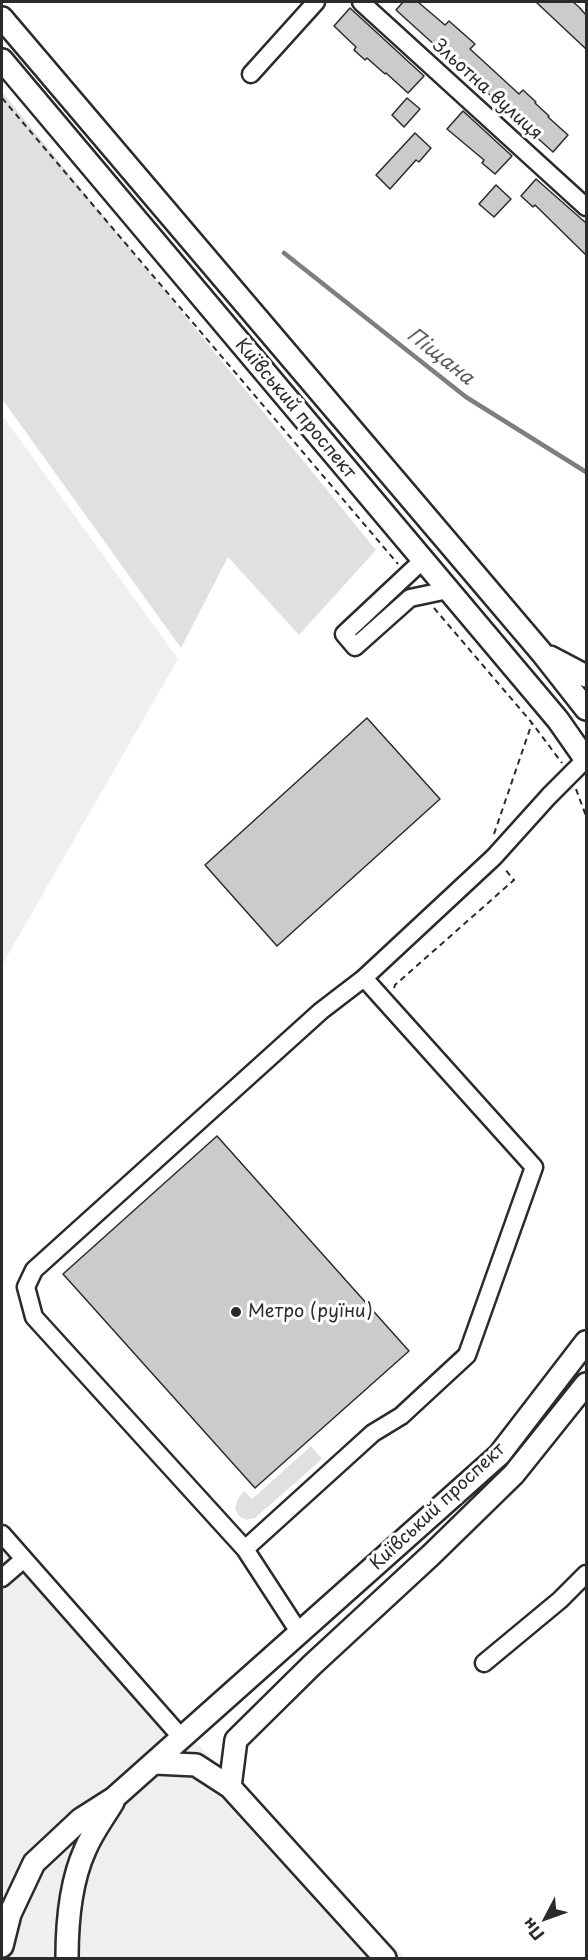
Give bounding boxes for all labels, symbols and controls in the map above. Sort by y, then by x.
street label: Зльотна вулиця [428,35,546,145]
water label: Піщана [402,323,478,391]
street label: Київський проспект [230,335,360,483]
place label: Метро (руїни) [248,1301,373,1323]
marker: Метро (руїни) [229,1305,243,1319]
street label: Київський проспект [366,1439,510,1575]
north arrow [516,1888,576,1948]
text: Пн [516,1913,549,1946]

